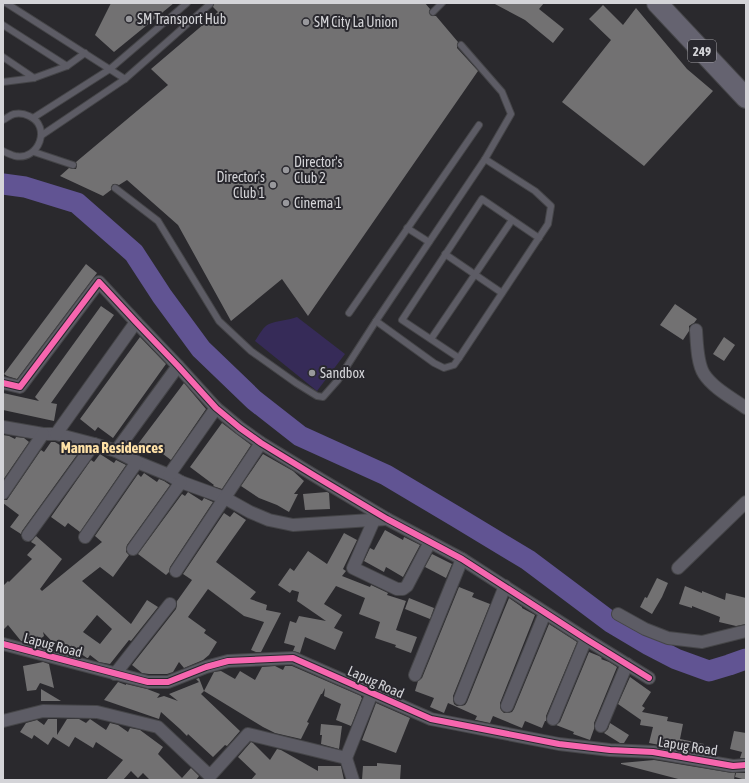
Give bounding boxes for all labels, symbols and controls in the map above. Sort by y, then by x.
place label: SM Transport Hub [137,11,227,27]
marker: SM Transport Hub [124,14,134,24]
place label: SM City La Union [314,14,398,30]
marker: SM City La Union [301,17,311,27]
road number: 249 [688,40,716,62]
place label: Director's Club 2 [294,154,343,186]
marker: Director's Club 2 [281,165,291,175]
place label: Director's Club 1 [217,169,265,201]
marker: Director's Club 1 [268,180,278,190]
place label: Cinema 1 [294,195,342,211]
marker: Cinema 1 [281,198,291,208]
place label: Sandbox [320,365,365,381]
marker: Sandbox [307,368,317,378]
district label: Manna Residences [61,439,164,456]
street label: Lapug Road [22,630,84,660]
street label: Lapug Road [345,662,407,702]
street label: Lapug Road [657,733,719,759]

